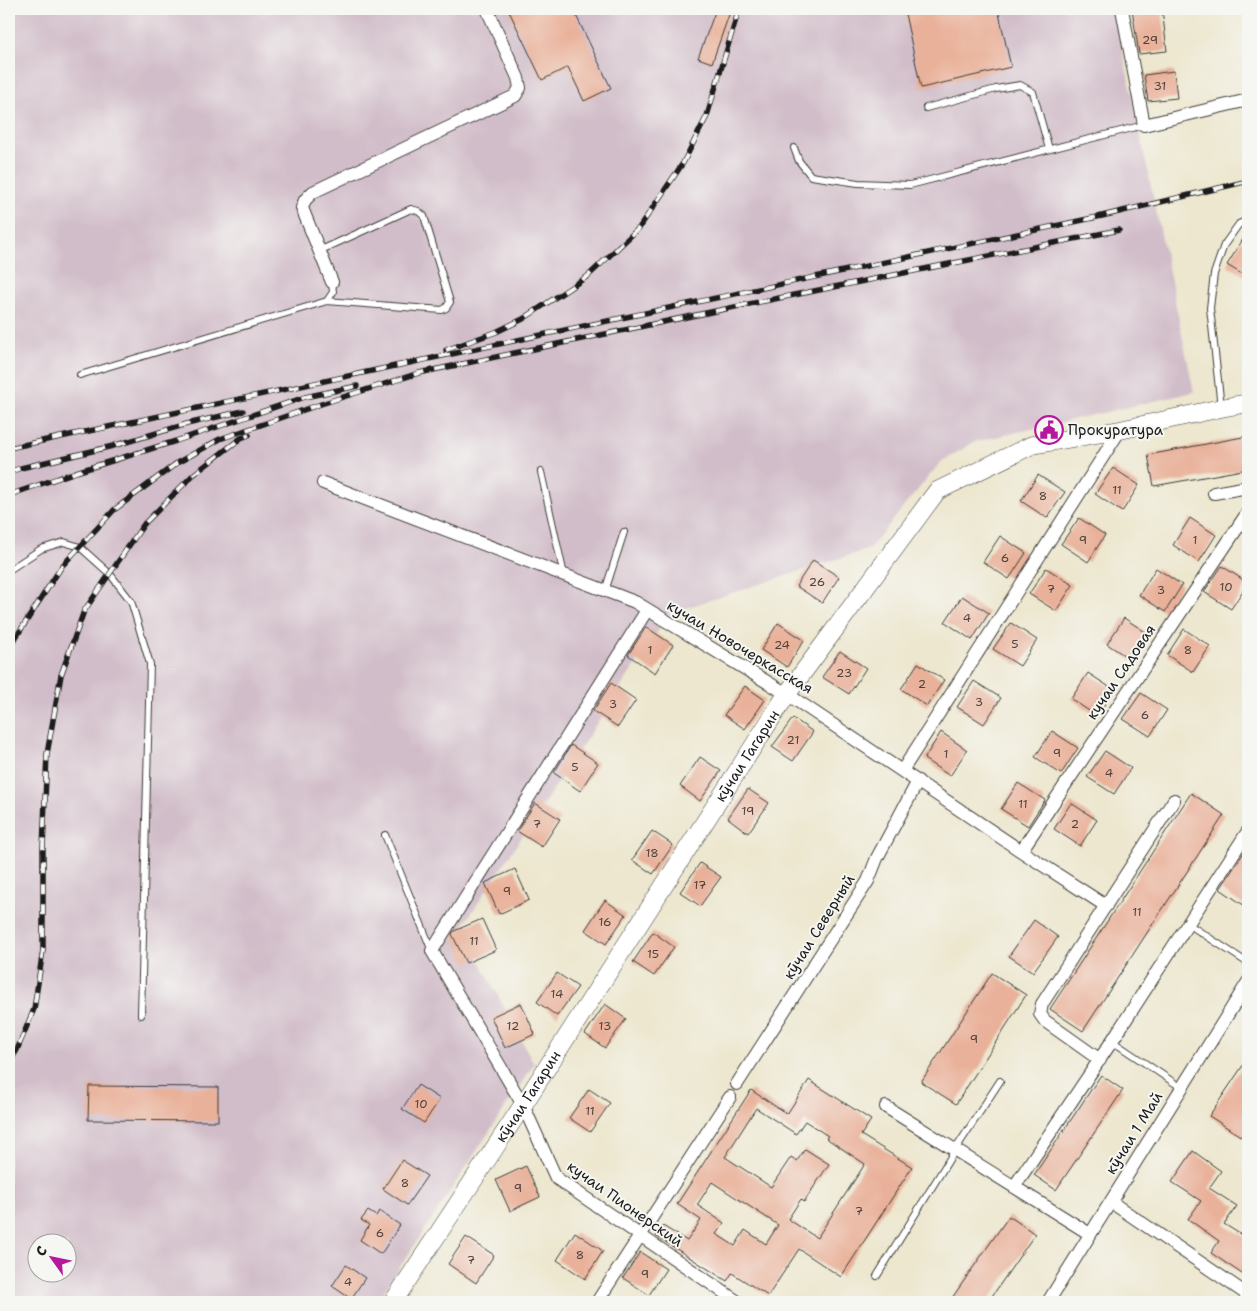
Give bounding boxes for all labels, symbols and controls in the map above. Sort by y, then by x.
house number: 29 [1142,32,1158,48]
house number: 31 [1154,78,1166,94]
public building icon: Прокуратура [1034,415,1064,445]
place label: Прокуратура [1068,420,1164,440]
house number: 11 [1112,482,1122,498]
house number: 8 [1039,488,1047,504]
house number: 9 [1079,532,1087,548]
house number: 1 [1192,532,1198,548]
house number: 6 [1001,550,1009,566]
house number: 26 [809,574,825,590]
house number: 10 [1219,579,1233,595]
house number: 7 [1047,581,1055,597]
house number: 3 [1157,582,1165,598]
street label: кучаи Новочеркасская [663,595,817,699]
house number: 4 [963,610,971,626]
street label: кучаи Садовая [1082,620,1160,724]
house number: 5 [1011,636,1019,652]
house number: 24 [774,637,790,653]
house number: 1 [647,642,653,658]
house number: 8 [1184,642,1192,658]
house number: 23 [836,665,852,681]
house number: 2 [918,676,926,692]
house number: 3 [975,694,983,710]
house number: 3 [609,696,617,712]
street label: кӯчаи Гагарин [710,706,784,806]
house number: 6 [1141,707,1149,723]
house number: 21 [787,732,799,748]
house number: 9 [1053,745,1061,761]
house number: 1 [943,746,949,762]
house number: 5 [571,759,579,775]
house number: 4 [1105,765,1113,781]
house number: 11 [1018,796,1028,812]
house number: 19 [742,803,754,819]
house number: 7 [533,816,541,832]
house number: 2 [1071,816,1079,832]
house number: 18 [645,845,659,861]
street label: кӯчаи Северный [779,871,859,983]
house number: 17 [694,877,706,893]
house number: 9 [503,883,511,899]
house number: 11 [1132,904,1142,920]
house number: 16 [598,914,612,930]
house number: 11 [469,933,479,949]
house number: 15 [647,946,659,962]
house number: 14 [551,986,563,1002]
house number: 12 [507,1018,519,1034]
house number: 13 [599,1018,611,1034]
house number: 9 [970,1031,978,1047]
street label: кӯчаи Гагарин [491,1047,565,1146]
street label: кӯчаи 1 Май [1101,1088,1167,1178]
house number: 10 [414,1096,428,1112]
house number: 11 [585,1103,595,1119]
street label: кучаи Пионерский [563,1156,687,1252]
house number: 8 [401,1175,409,1191]
house number: 9 [514,1180,522,1196]
house number: 7 [855,1203,863,1219]
house number: 6 [376,1225,384,1241]
north arrow [28,1234,78,1284]
text: С [31,1242,51,1259]
house number: 8 [576,1247,584,1263]
house number: 7 [467,1252,475,1268]
house number: 9 [641,1266,649,1282]
house number: 4 [344,1274,352,1290]

